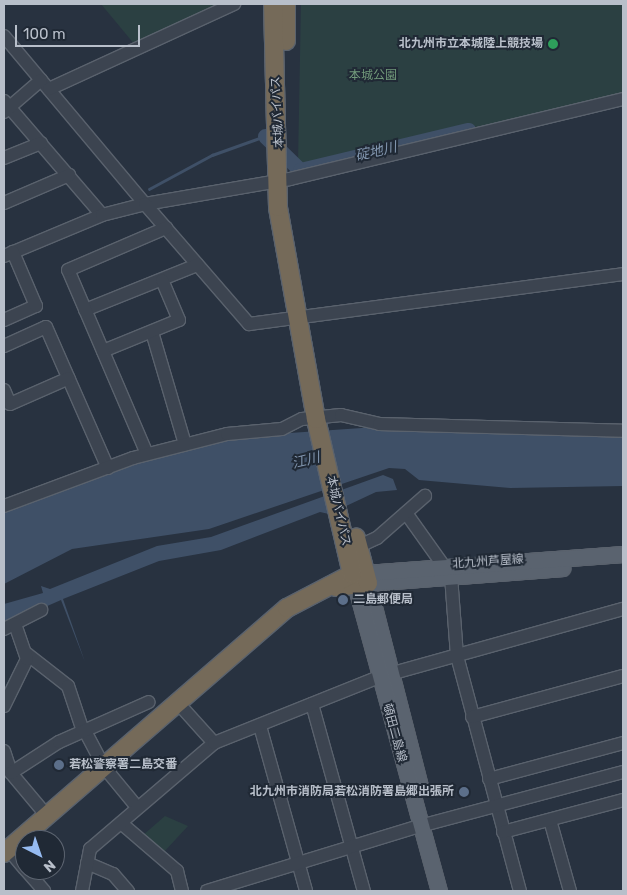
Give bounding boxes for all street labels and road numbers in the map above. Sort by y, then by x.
street label: 本城バイパス [269,76,287,148]
street label: 本城バイパス [323,474,353,548]
street label: 北九州芦屋線 [452,552,524,572]
street label: 頓田二島線 [379,702,409,764]

